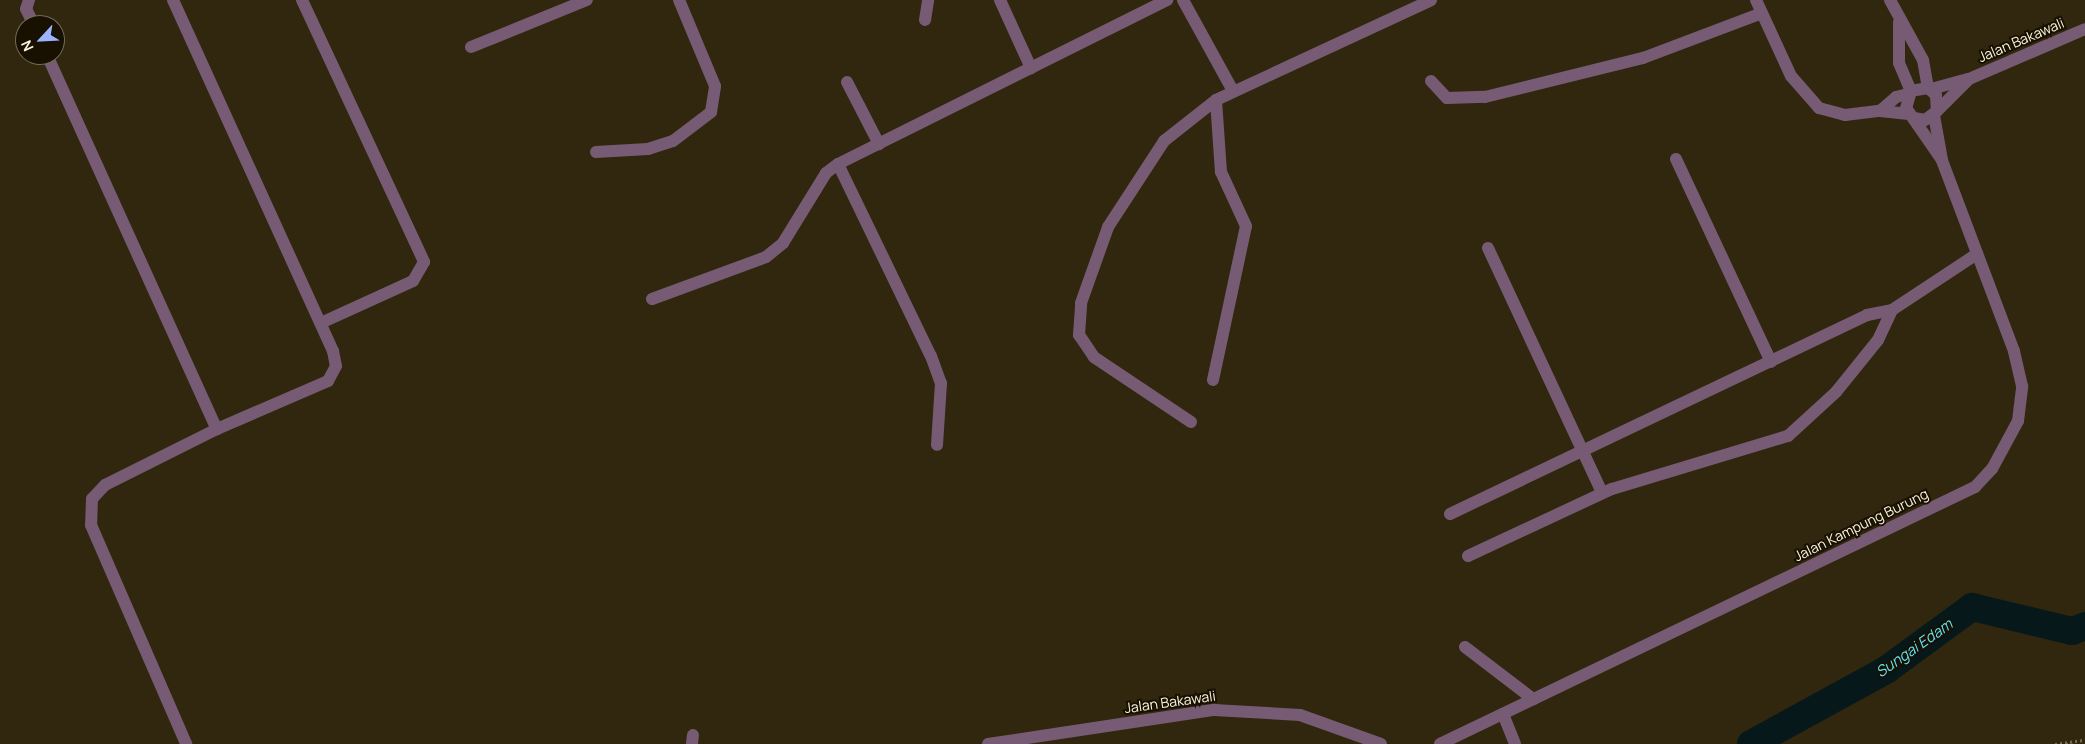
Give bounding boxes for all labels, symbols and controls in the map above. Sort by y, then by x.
street label: Jalan Bakawali [1975,14,2067,66]
north arrow [15,15,65,65]
text: N [16,38,38,55]
street label: Jalan Kampung Burung [1791,485,1931,565]
water label: Sungai Edam [1872,615,1956,681]
street label: Jalan Bakawali [1123,687,1217,717]

